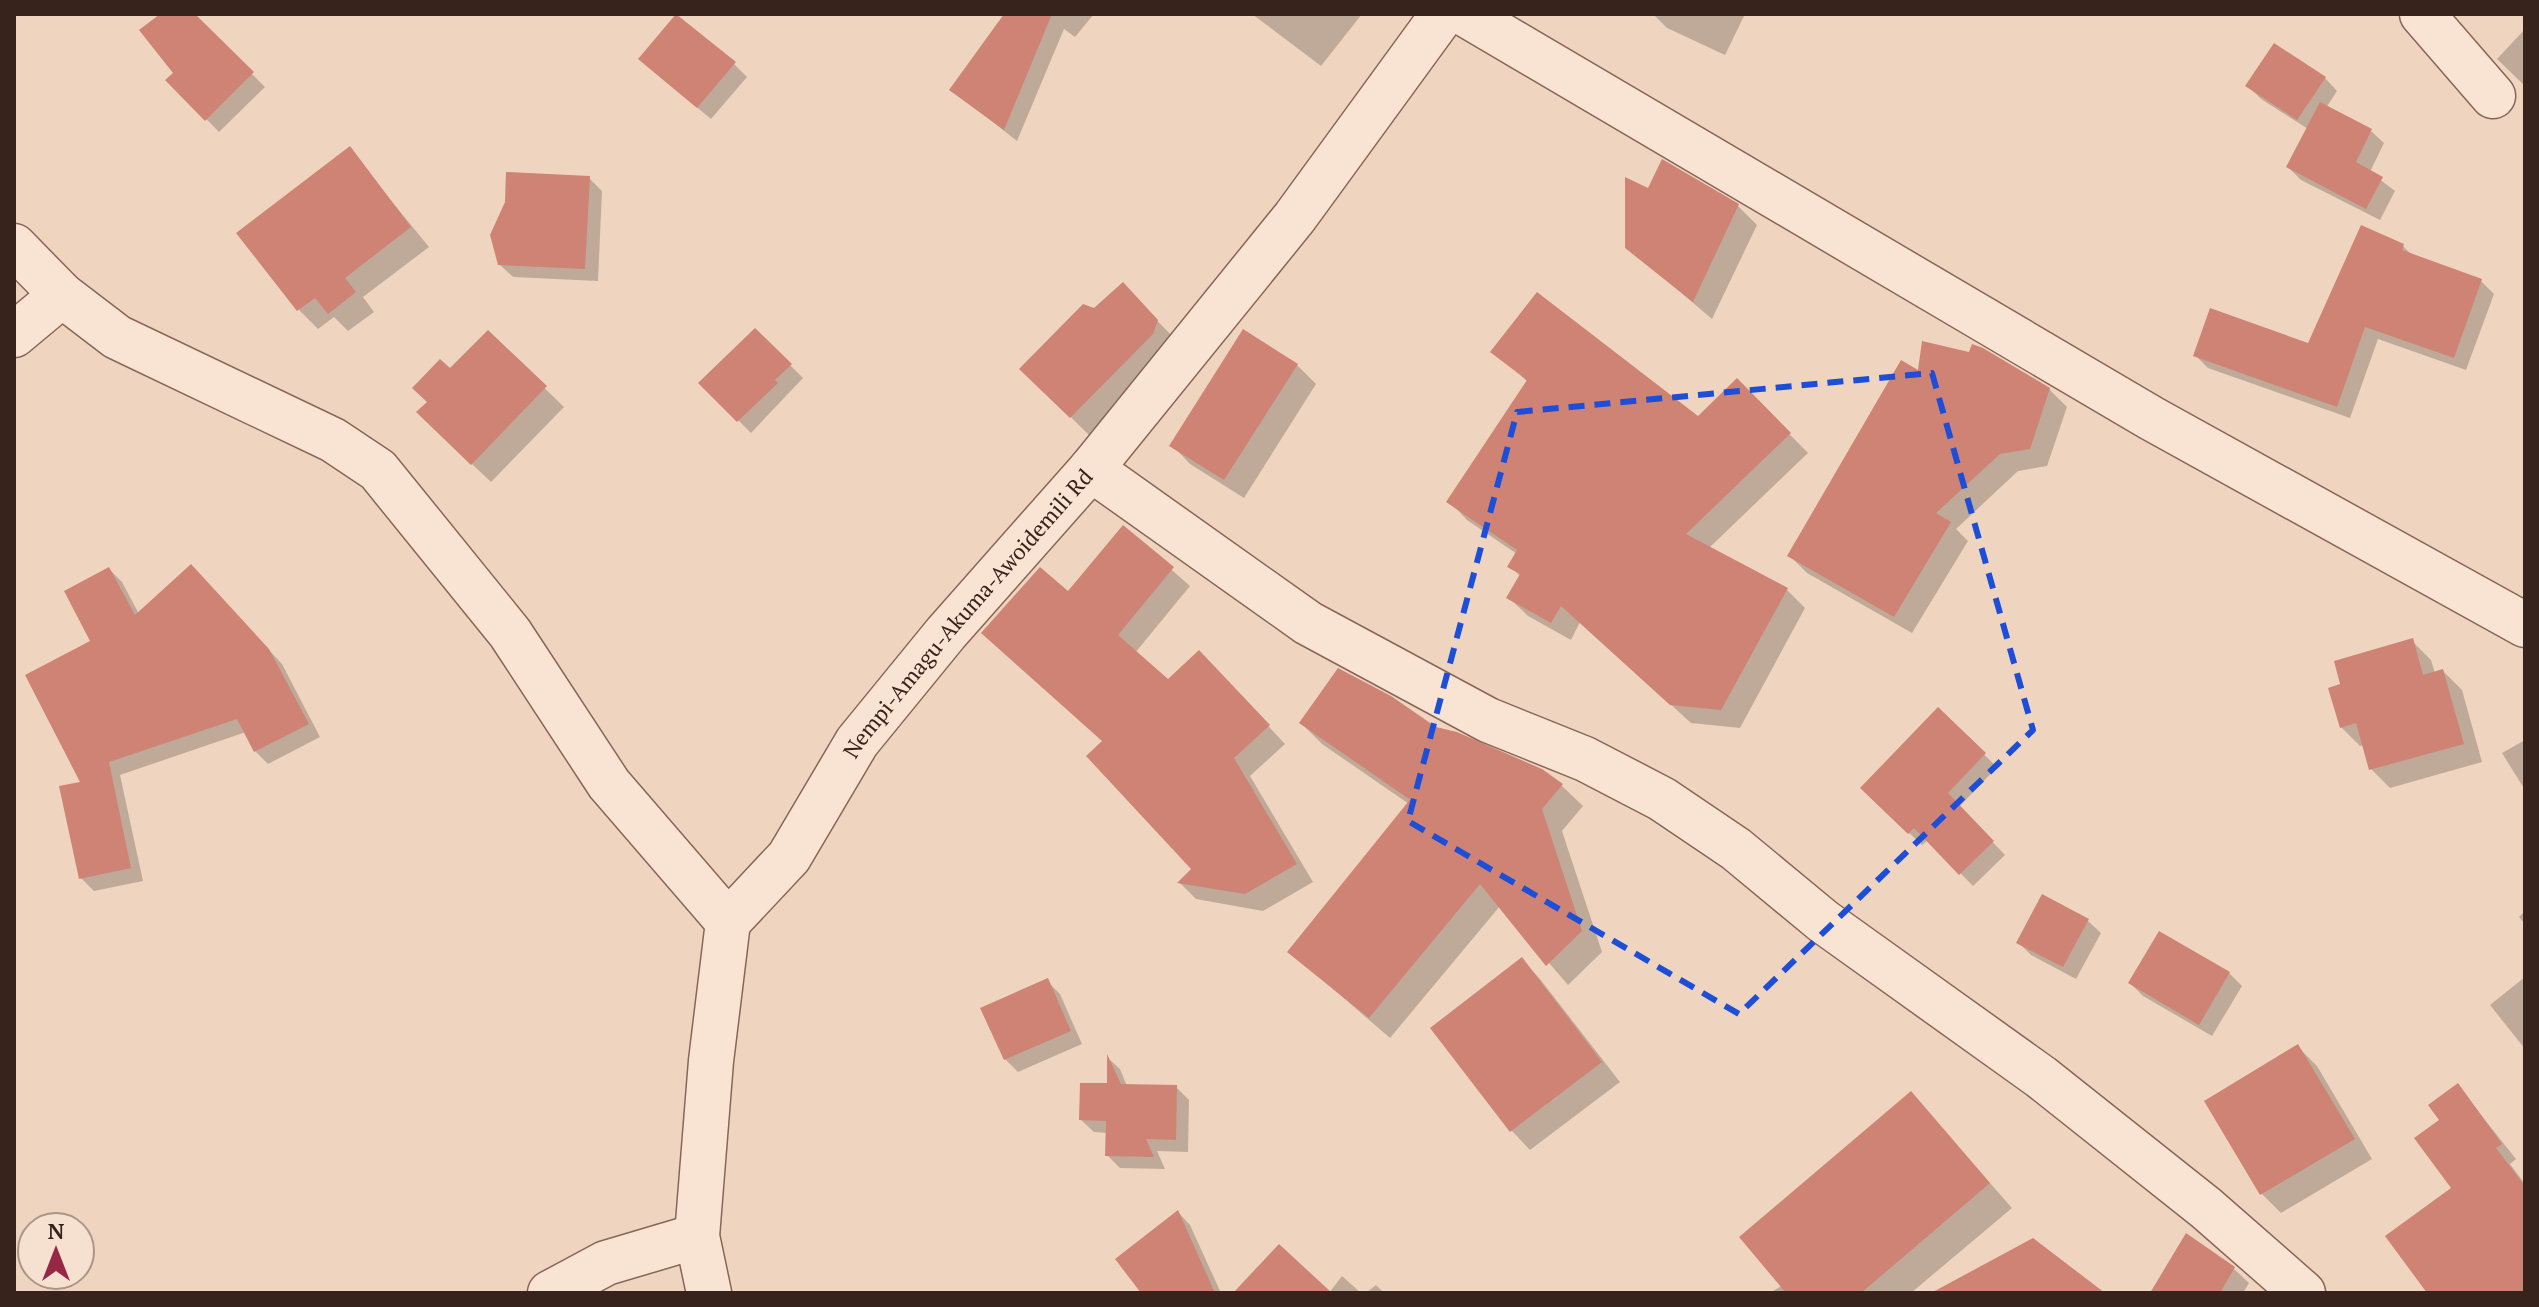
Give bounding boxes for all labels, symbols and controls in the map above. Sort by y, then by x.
street label: Nempi-Amagu-Akuma-Awoidemili Rd [836,462,1099,763]
north arrow [16,1211,96,1291]
text: N [48,1216,65,1245]

